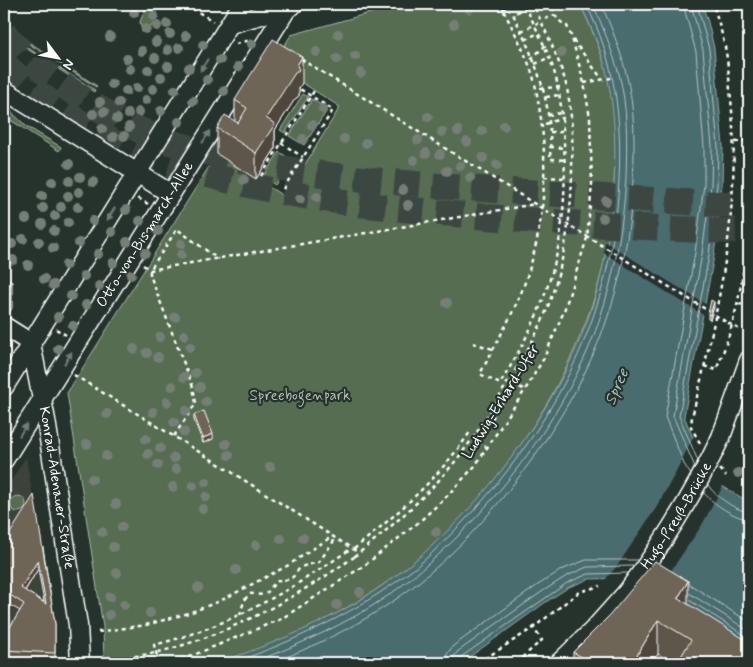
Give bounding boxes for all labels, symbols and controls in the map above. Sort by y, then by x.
north arrow [32,32,82,82]
text: N [58,56,78,73]
one-way arrow [200,59,209,72]
one-way arrow [201,131,210,144]
street label: Otto-von-Bismarck-Allee [92,158,199,312]
one-way arrow [107,208,116,221]
street label: Ludwig-Erhard-Ufer [458,340,545,463]
one-way arrow [63,352,72,365]
water label: Spree [600,365,634,408]
park label: Spreebogenpark [250,386,350,407]
street label: Konrad-Adenauer-Straße [34,405,79,571]
one-way arrow [18,423,27,436]
street label: Hugo-Preuß-Brücke [636,459,717,574]

